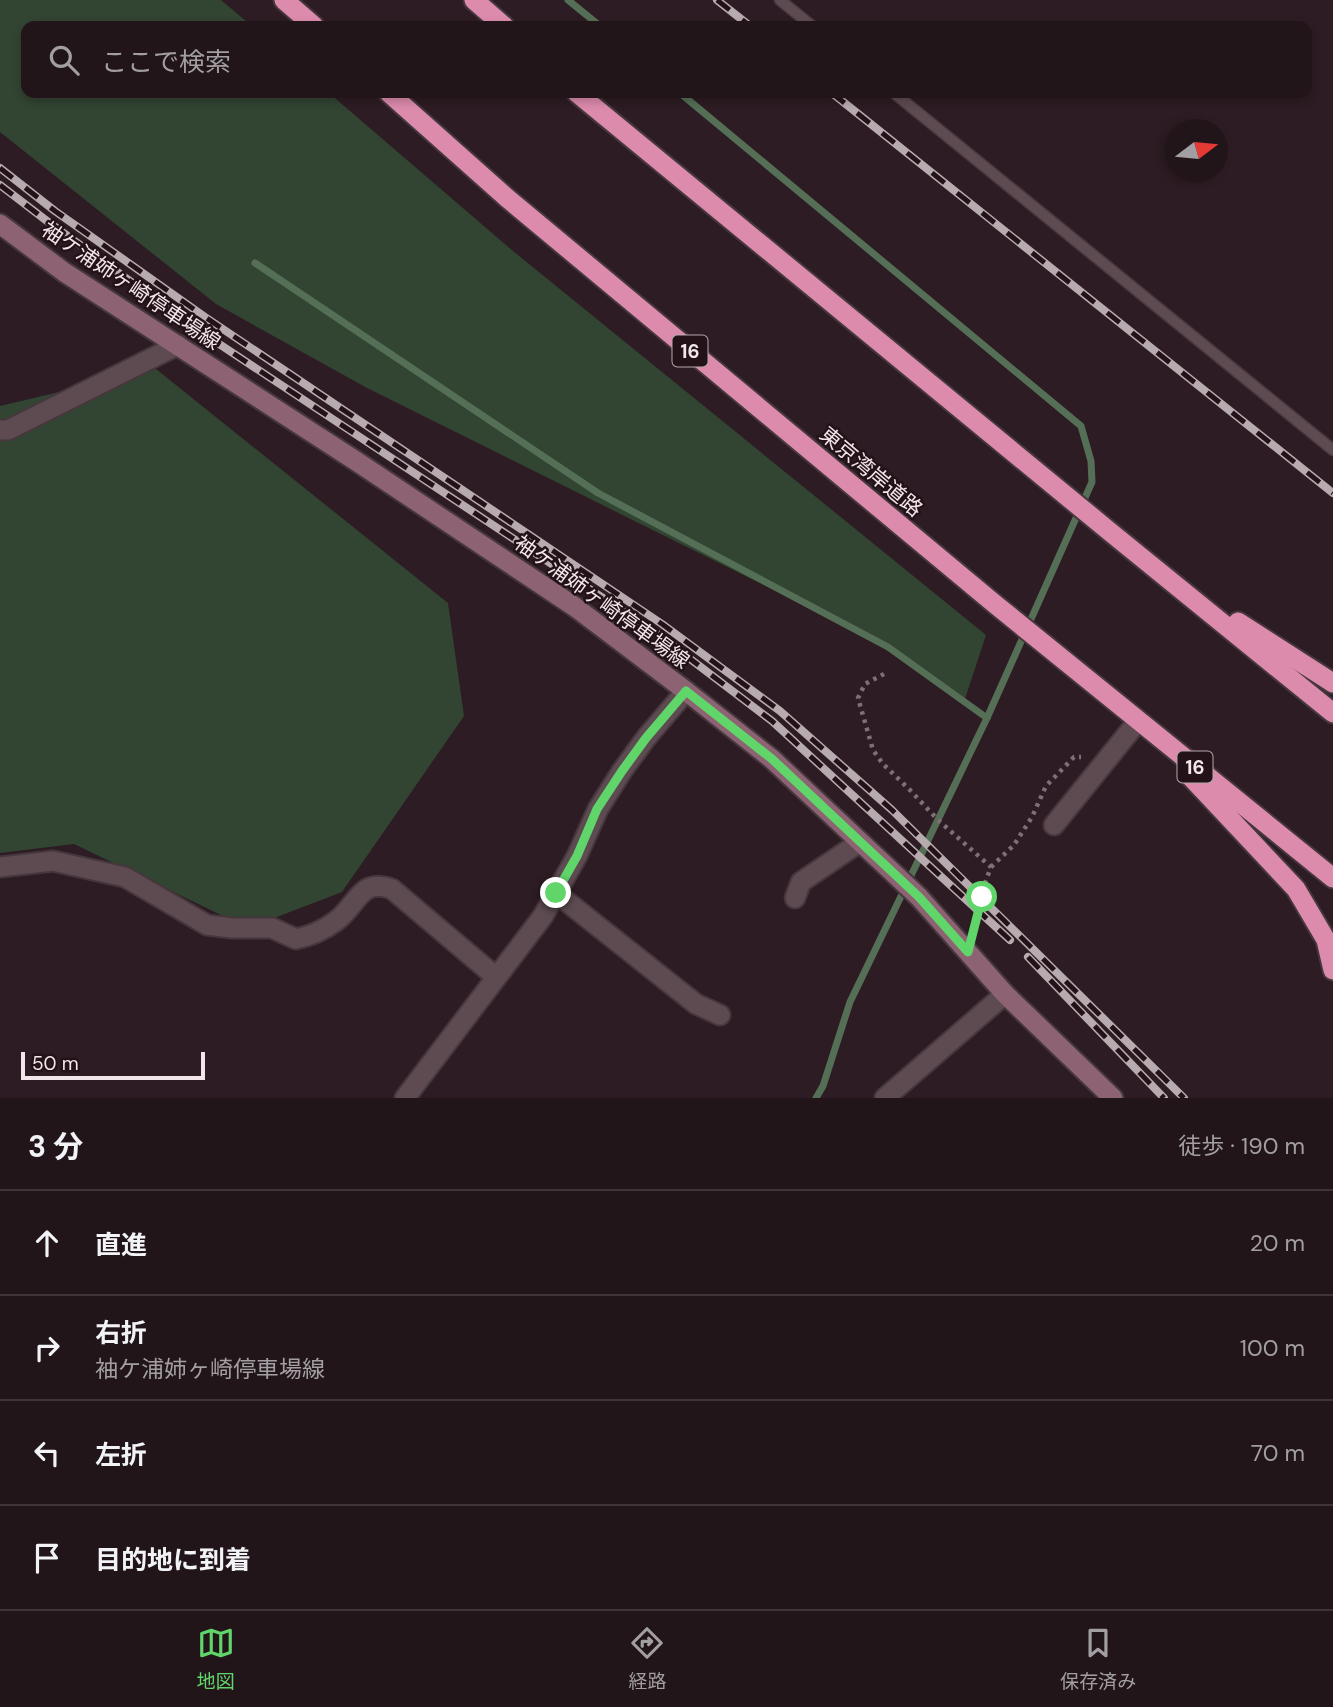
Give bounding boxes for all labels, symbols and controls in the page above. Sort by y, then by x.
search box [21,21,1312,98]
icon: search [45,41,83,79]
text: ここで検索 [101,45,231,79]
north arrow [1165,119,1228,182]
street label: 袖ケ浦姉ヶ崎停車場線 [36,216,226,356]
road number: 16 [672,336,708,366]
street label: 東京湾岸道路 [814,421,928,523]
street label: 袖ケ浦姉ヶ崎停車場線 [509,529,695,675]
road number: 16 [1178,752,1212,782]
route end [540,877,571,908]
route start [966,881,997,912]
scale bar [21,1049,205,1081]
text: 50 m [32,1051,79,1076]
text: 3 分 [28,1127,83,1166]
text: 徒歩 · 190 m [1178,1131,1305,1161]
icon: ahead [28,1224,66,1262]
text: 直進 [95,1228,147,1262]
text: 20 m [1250,1228,1305,1258]
text: 右折 [95,1316,147,1350]
icon: right [28,1329,66,1367]
text: 100 m [1240,1333,1305,1363]
text: 袖ケ浦姉ヶ崎停車場線 [95,1354,325,1384]
icon: left [28,1434,66,1472]
text: 左折 [95,1438,147,1472]
text: 70 m [1251,1438,1305,1468]
icon: arrive [28,1539,66,1577]
text: 目的地に到着 [95,1543,251,1577]
tab: 地図 [197,1624,235,1694]
tab: 経路 [628,1624,666,1694]
tab: 保存済み [1060,1624,1136,1694]

